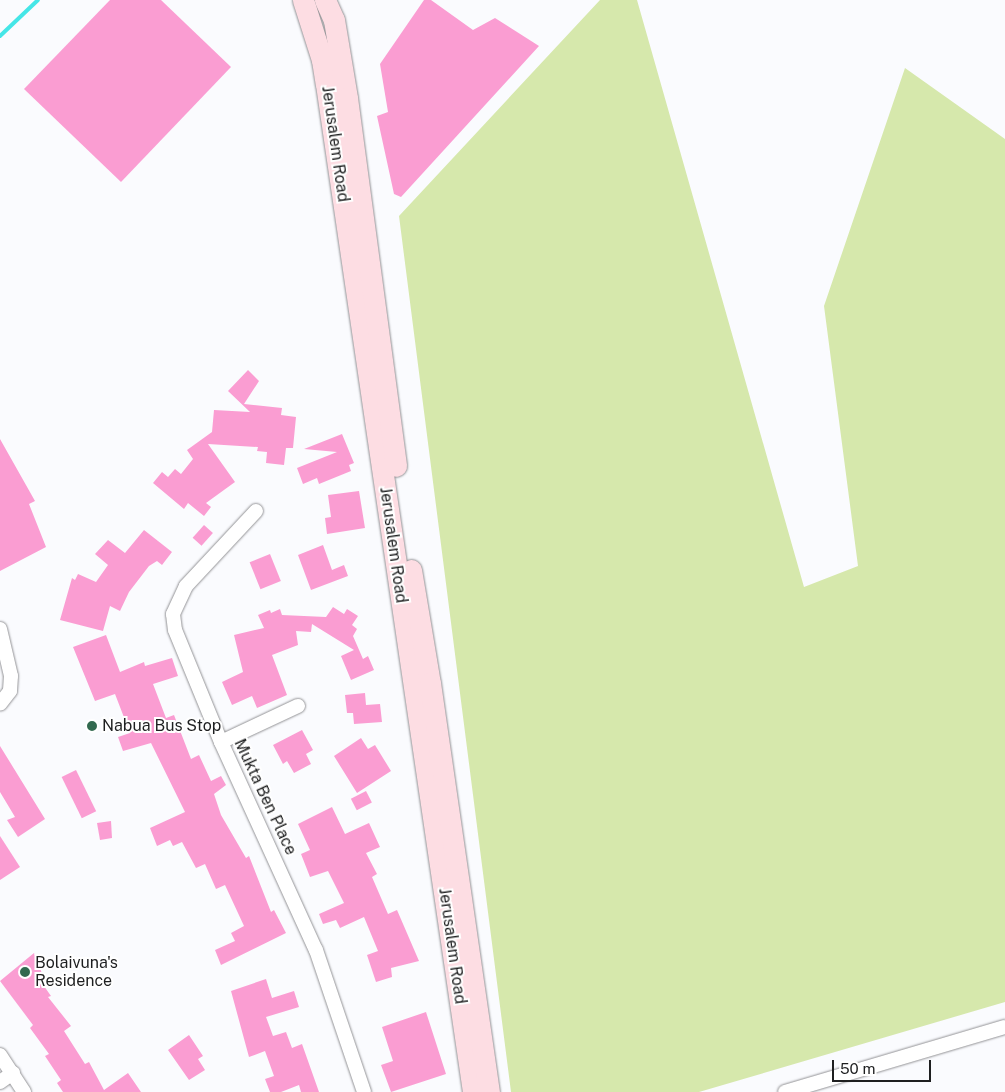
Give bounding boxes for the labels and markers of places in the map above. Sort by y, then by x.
place label: Nabua Bus Stop [102,716,221,736]
marker: Nabua Bus Stop [86,720,98,732]
place label: Bolaivuna's Residence [35,953,118,991]
marker: Bolaivuna's Residence [19,966,31,978]

